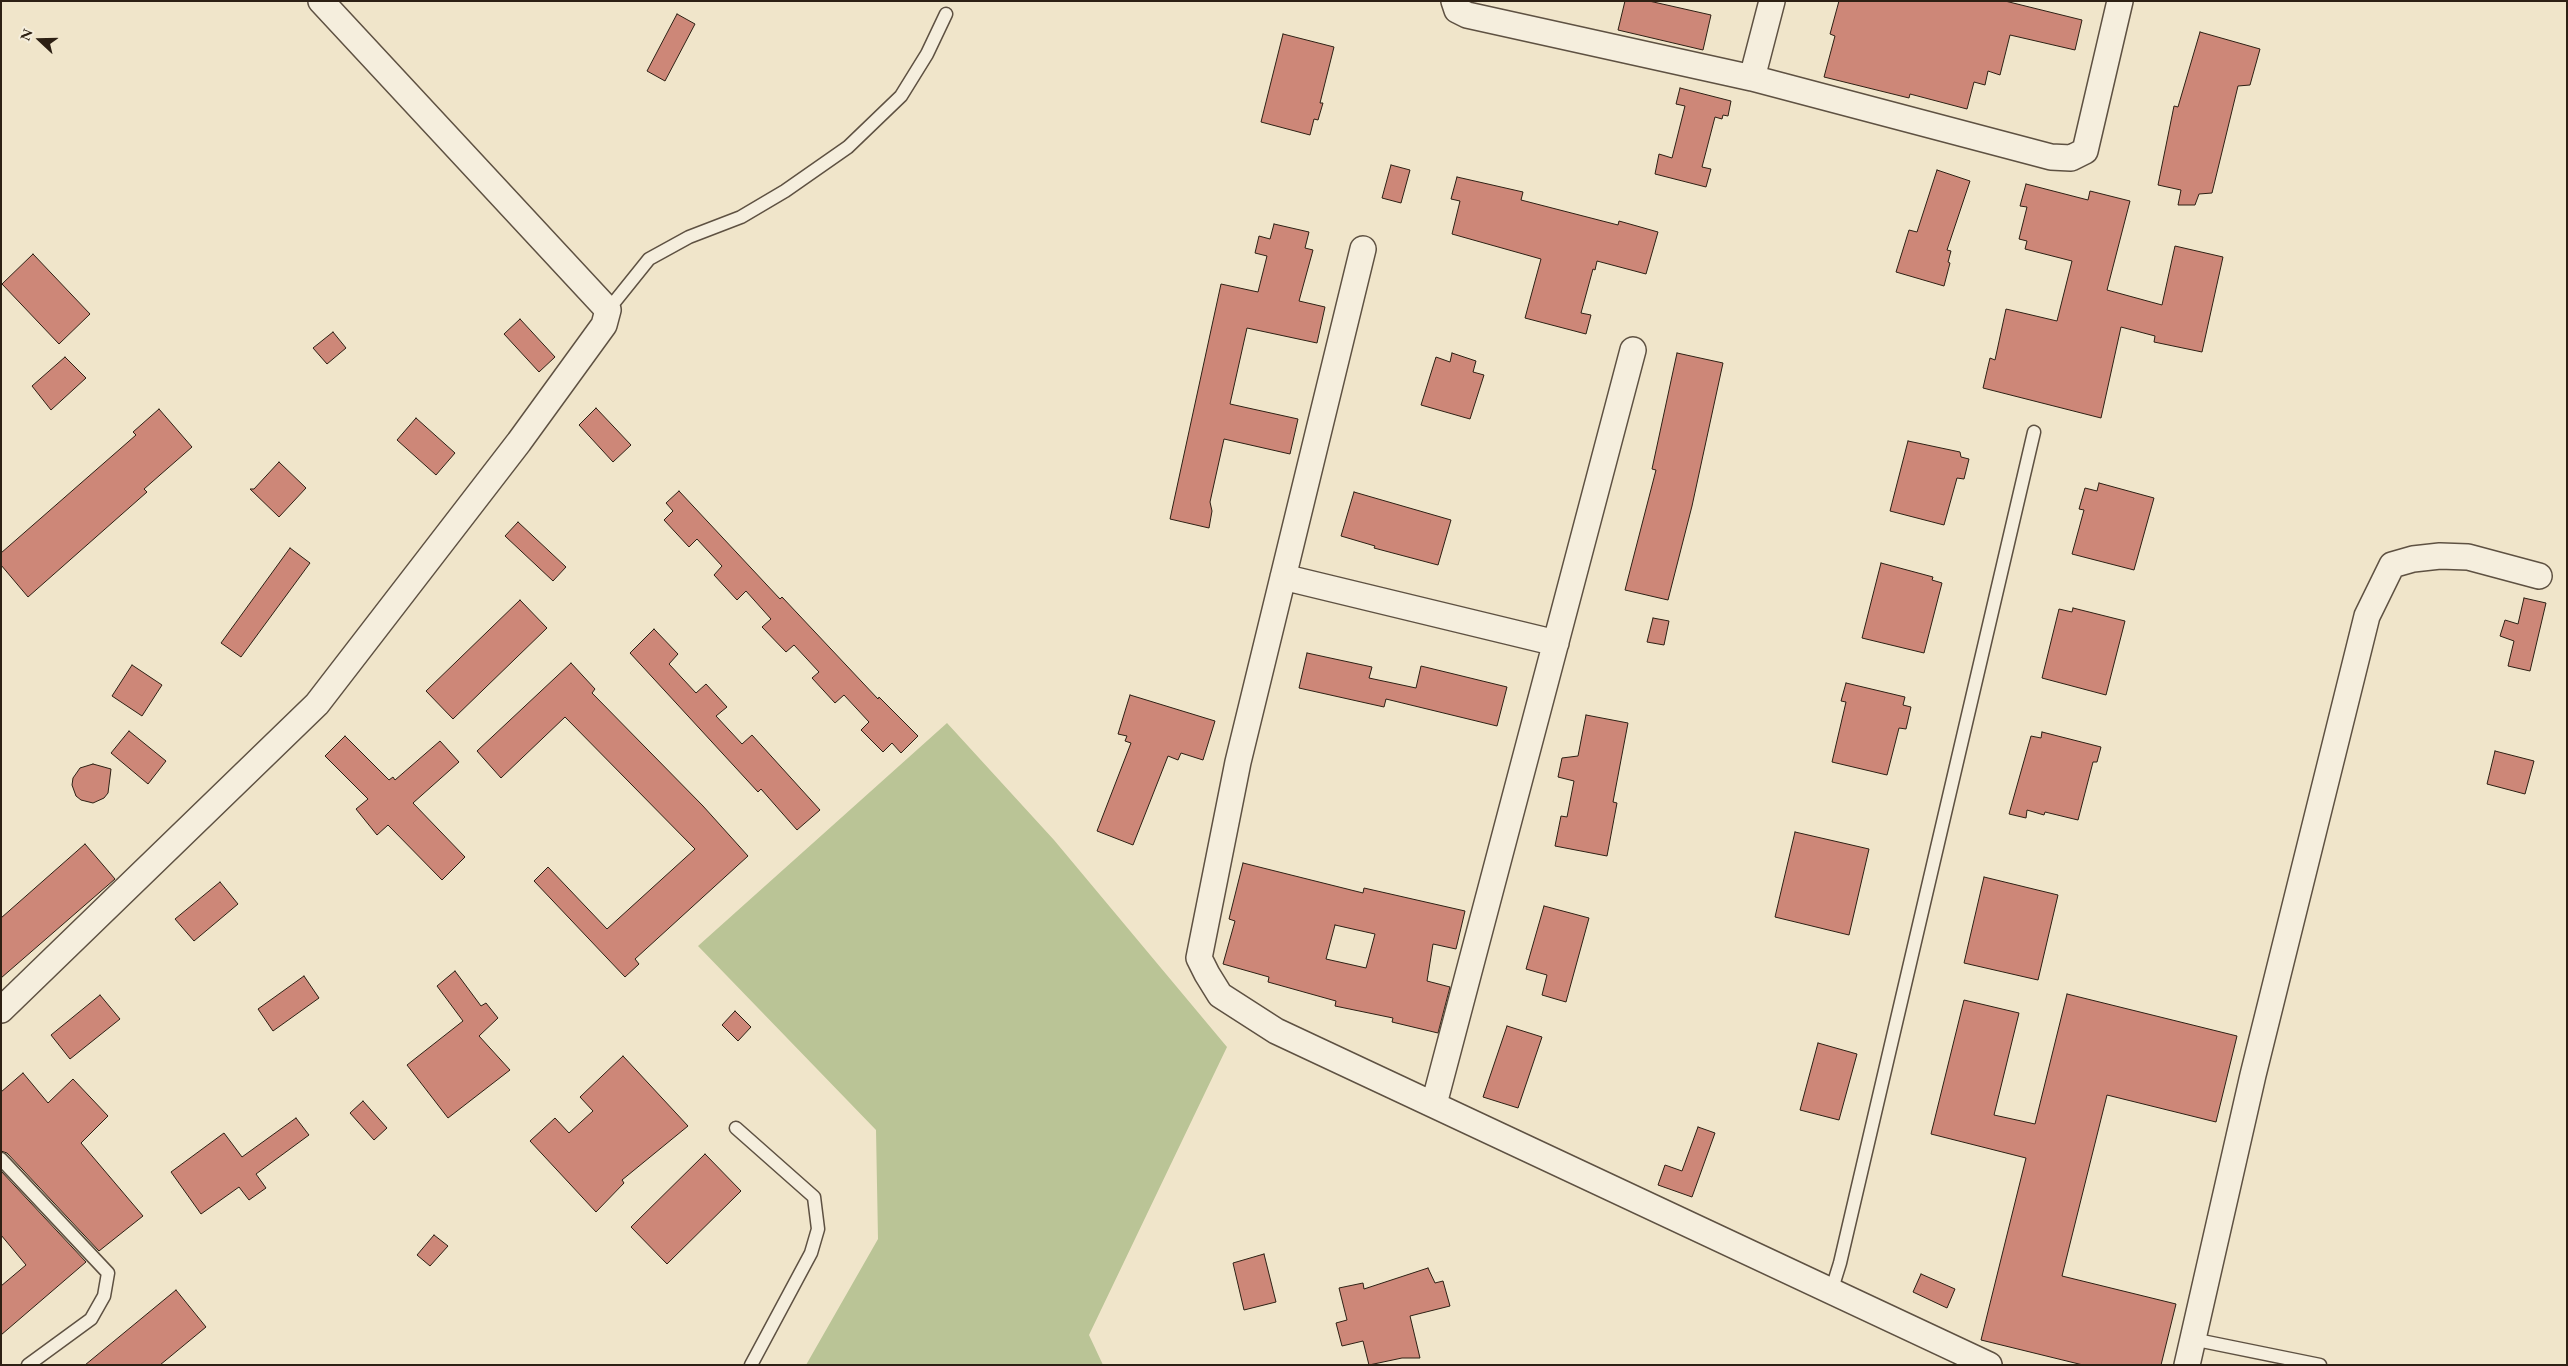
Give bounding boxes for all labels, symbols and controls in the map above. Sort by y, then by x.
north arrow [15,15,65,65]
text: N [16,26,36,43]

